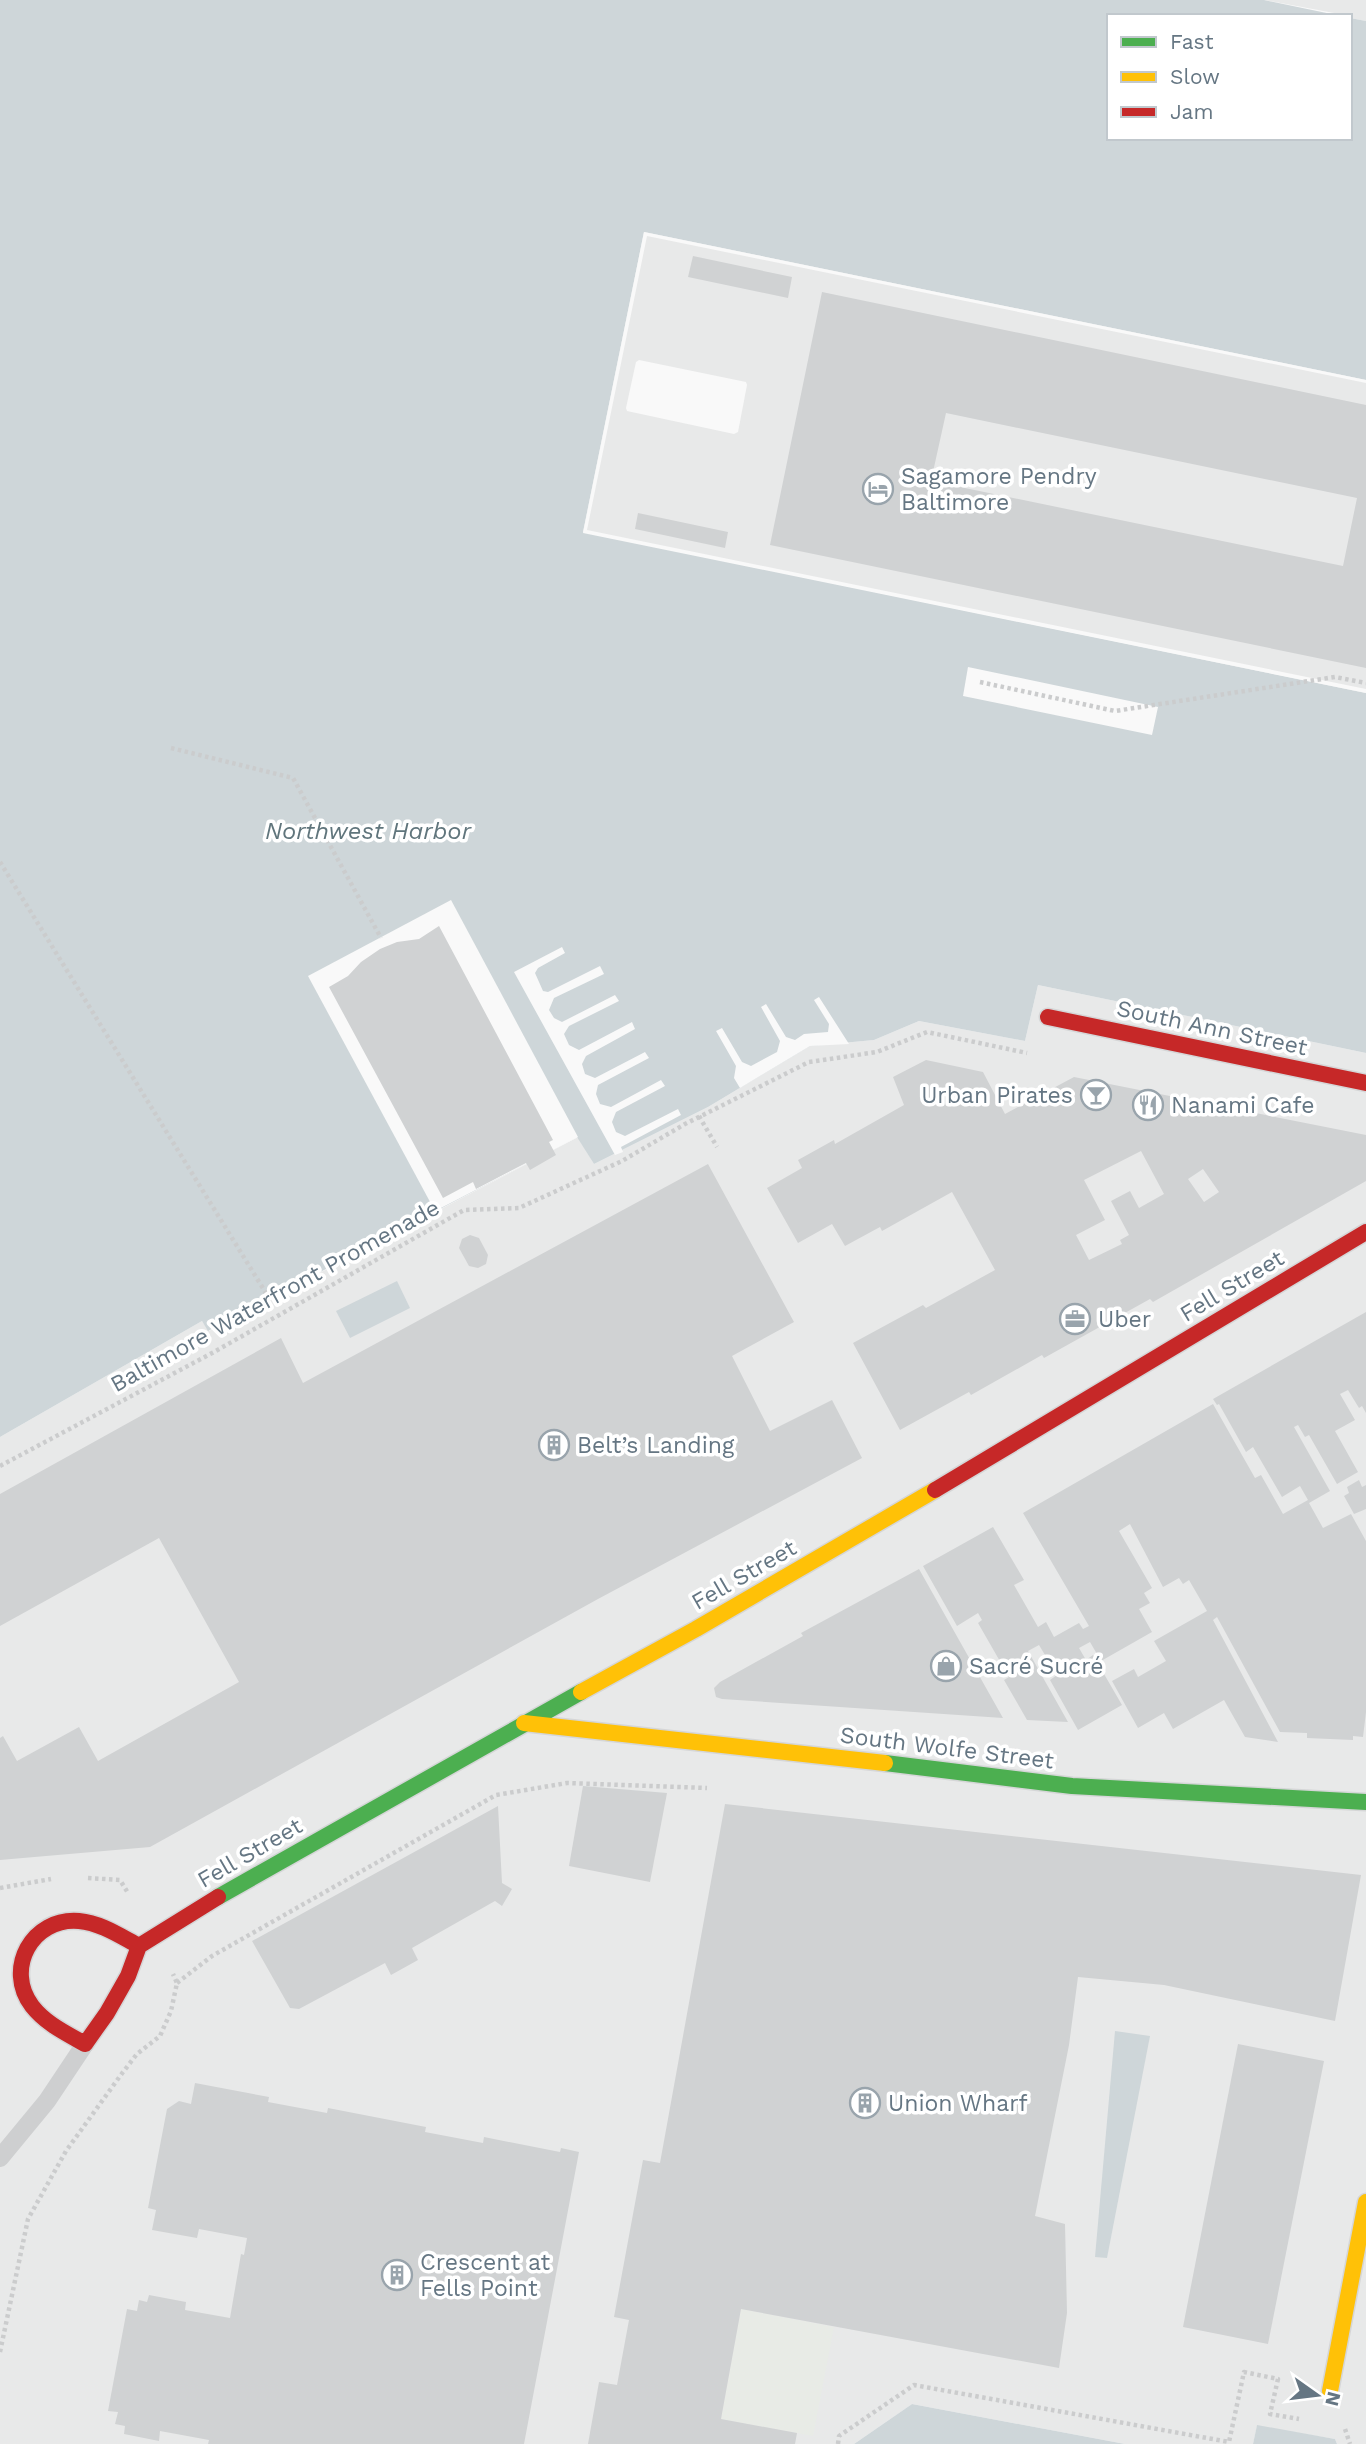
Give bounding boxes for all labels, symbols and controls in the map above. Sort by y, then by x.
legend [1107,14,1352,140]
text: Fast [1170,29,1214,54]
text: Slow [1170,64,1220,89]
text: Jam [1170,99,1213,124]
place label: Sagamore Pendry Baltimore [901,463,1097,516]
hotel icon: Sagamore Pendry Baltimore [861,472,895,506]
water label: Northwest Harbor [265,817,473,845]
street label: South Ann Street [1114,995,1310,1061]
bar icon: Urban Pirates [1079,1078,1113,1112]
place label: Urban Pirates [921,1082,1073,1109]
restaurant icon: Nanami Cafe [1131,1088,1165,1122]
place label: Nanami Cafe [1171,1092,1315,1119]
street label: Baltimore Waterfront Promenade [106,1194,444,1398]
street label: Fell Street [1175,1244,1289,1328]
office icon: Uber [1058,1302,1092,1336]
place label: Uber [1098,1306,1151,1333]
building icon: Belt’s Landing [537,1428,571,1462]
place label: Belt’s Landing [577,1432,735,1459]
street label: Fell Street [687,1534,801,1616]
shop icon: Sacré Sucré [929,1649,963,1683]
place label: Sacré Sucré [969,1653,1104,1680]
street label: South Wolfe Street [839,1721,1056,1775]
street label: Fell Street [193,1812,307,1894]
building icon: Union Wharf [848,2086,882,2120]
place label: Union Wharf [888,2090,1028,2117]
place label: Crescent at Fells Point [420,2249,550,2302]
building icon: Crescent at Fells Point [380,2258,414,2292]
north arrow [1282,2360,1352,2430]
text: N [1320,2389,1346,2409]

